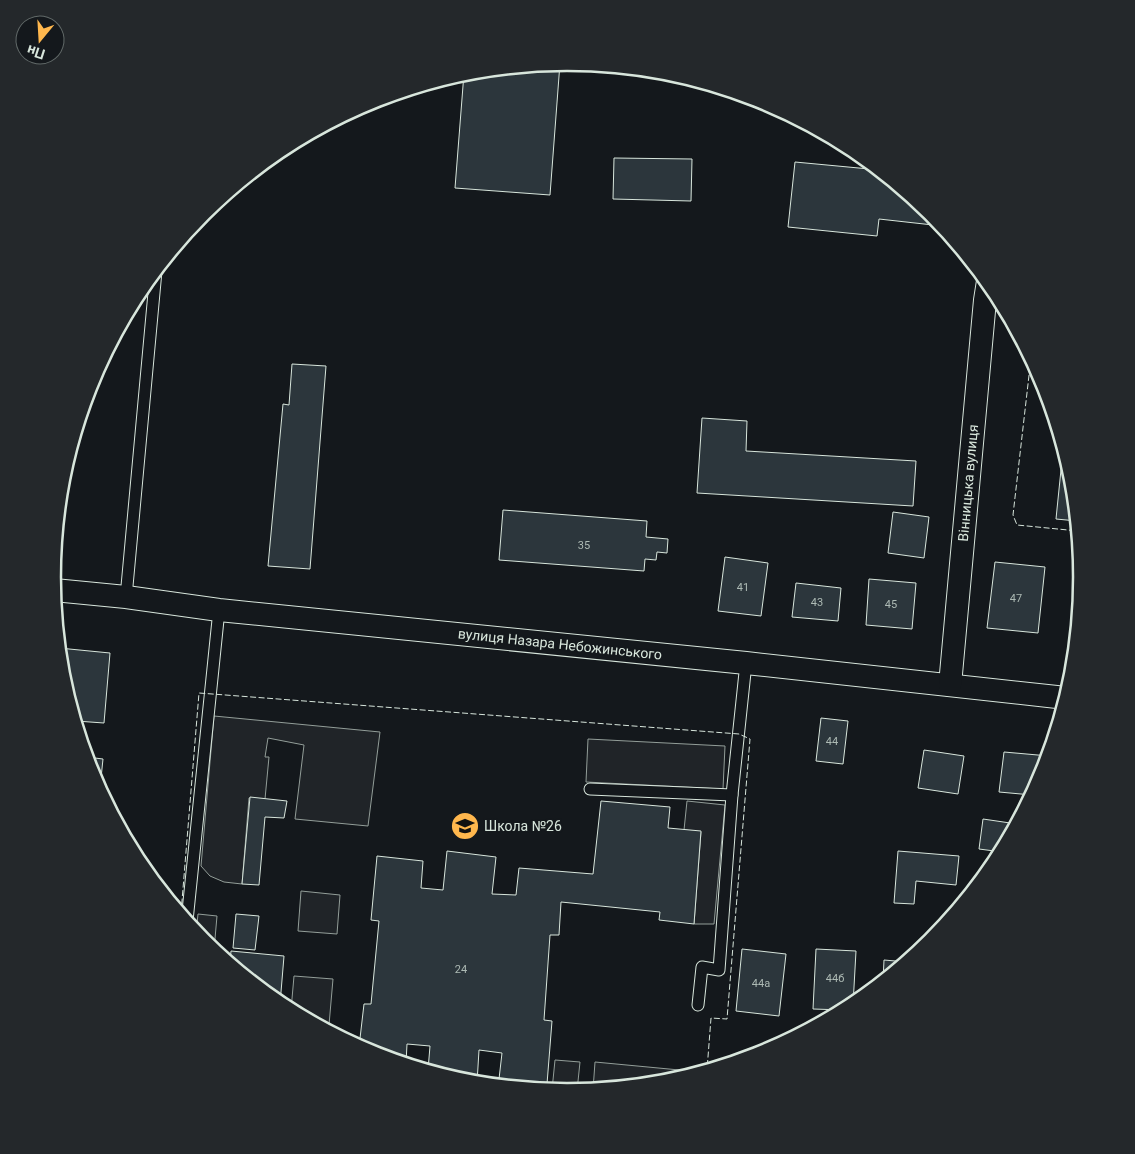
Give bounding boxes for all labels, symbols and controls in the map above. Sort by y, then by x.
north arrow [15,15,65,65]
text: Пн [25,42,47,63]
street label: Вінницька вулиця [955,424,981,542]
house number: 35 [578,539,590,552]
house number: 41 [737,581,749,594]
house number: 47 [1010,592,1022,605]
house number: 43 [811,596,823,609]
house number: 45 [885,598,897,611]
street label: вулиця Назара Небожинського [457,625,663,663]
house number: 44 [826,735,838,748]
school or university icon: Школа №26 [450,811,480,841]
place label: Школа №26 [484,818,562,834]
house number: 24 [455,963,467,976]
house number: 44б [826,972,844,985]
house number: 44а [752,977,770,990]

